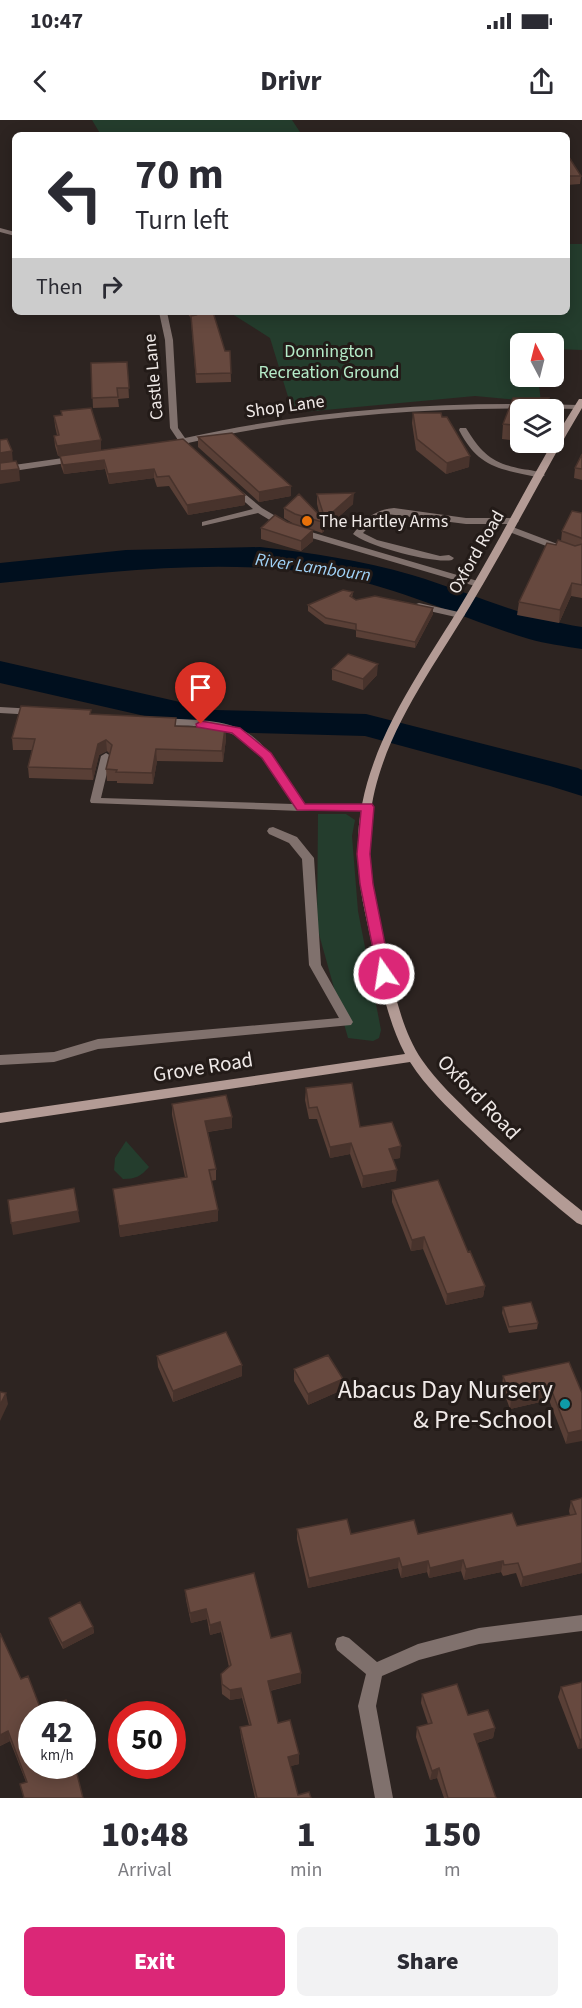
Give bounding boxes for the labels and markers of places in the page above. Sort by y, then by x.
place label: The Hartley Arms [319,509,448,534]
marker: The Hartley Arms [300,514,314,528]
pin [175,662,226,724]
place label: Abacus Day Nursery & Pre-School [338,1371,553,1438]
marker: Abacus Day Nursery & Pre-School [558,1397,572,1411]

